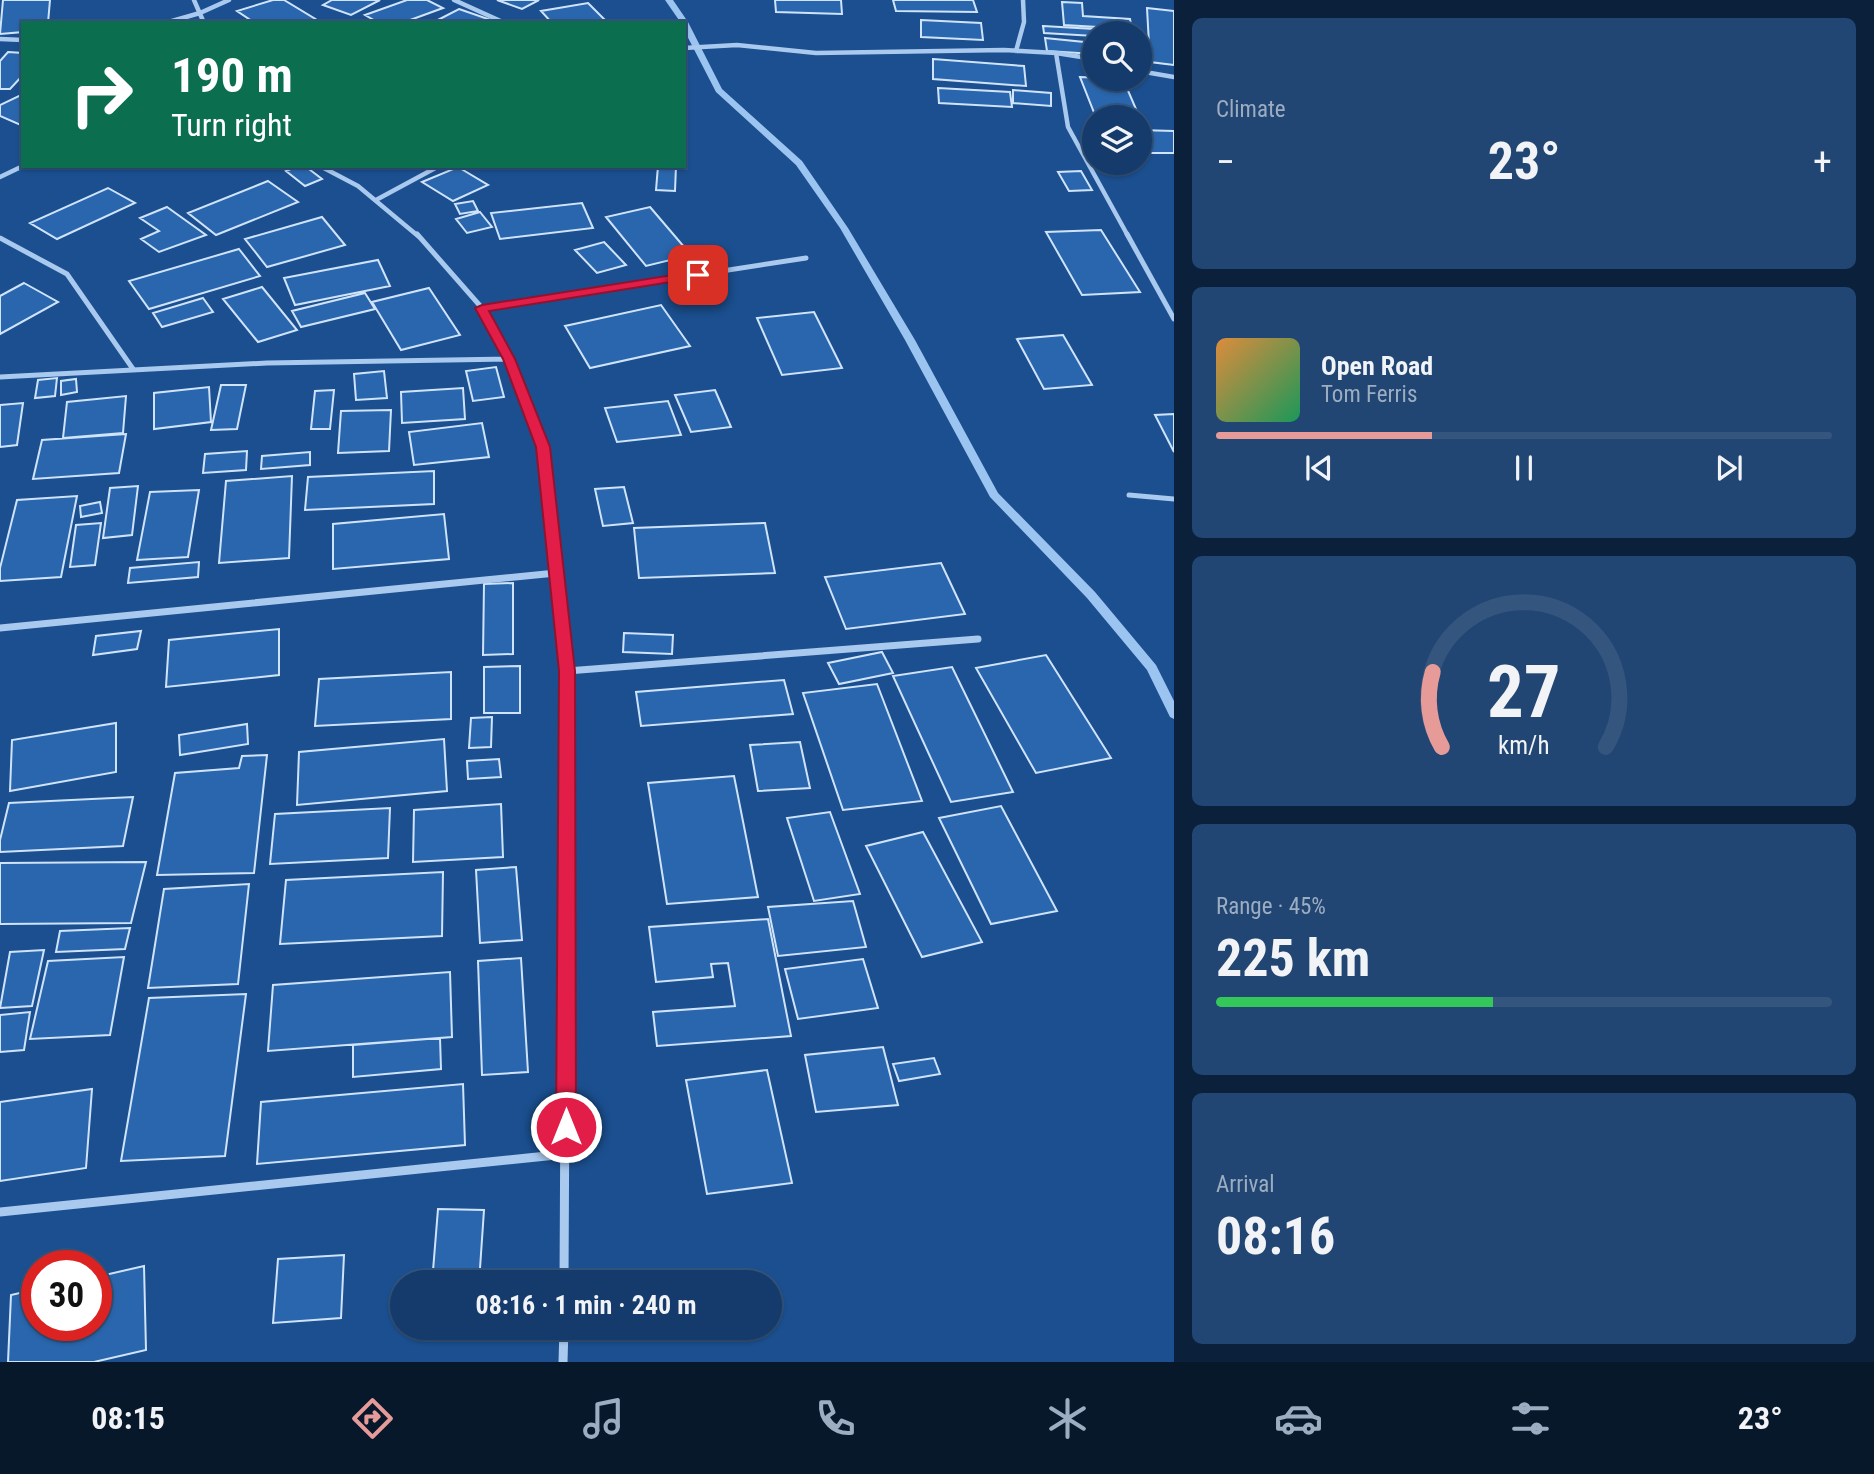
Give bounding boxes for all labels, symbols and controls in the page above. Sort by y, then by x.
map controls [1082,21,1152,175]
button: search [1082,21,1152,91]
text: 190 m [171,47,293,104]
icon: right [56,49,147,140]
text: Climate [1216,96,1286,123]
button: layers [1082,105,1152,175]
text: Turn right [171,106,292,144]
text: 23° [1488,131,1560,192]
text: − [1216,140,1235,184]
text: + [1813,140,1832,184]
pin [668,245,728,305]
icon: arrive [679,256,717,294]
text: Open Road [1321,351,1433,381]
text: Tom Ferris [1321,381,1417,408]
icon: previous [1300,449,1338,487]
icon: pause [1505,449,1543,487]
icon: next [1710,449,1748,487]
text: 27 [1487,649,1561,735]
text: km/h [1498,731,1550,760]
text: Range · 45% [1216,893,1326,920]
text: 225 km [1216,928,1370,989]
position arrow [529,1090,603,1164]
text: Arrival [1216,1171,1275,1198]
text: 08:16 [1216,1206,1335,1267]
speed limit sign: 30 [21,1250,112,1341]
text: 08:16 · 1 min · 240 m [476,1290,696,1320]
icon: directions [348,1394,397,1443]
icon: music [579,1394,628,1443]
icon: phone [811,1394,860,1443]
icon: climate [1043,1394,1092,1443]
icon: car [1274,1394,1323,1443]
icon: filters [1506,1394,1555,1443]
text: 08:15 [91,1399,165,1437]
text: 23° [1738,1399,1783,1437]

